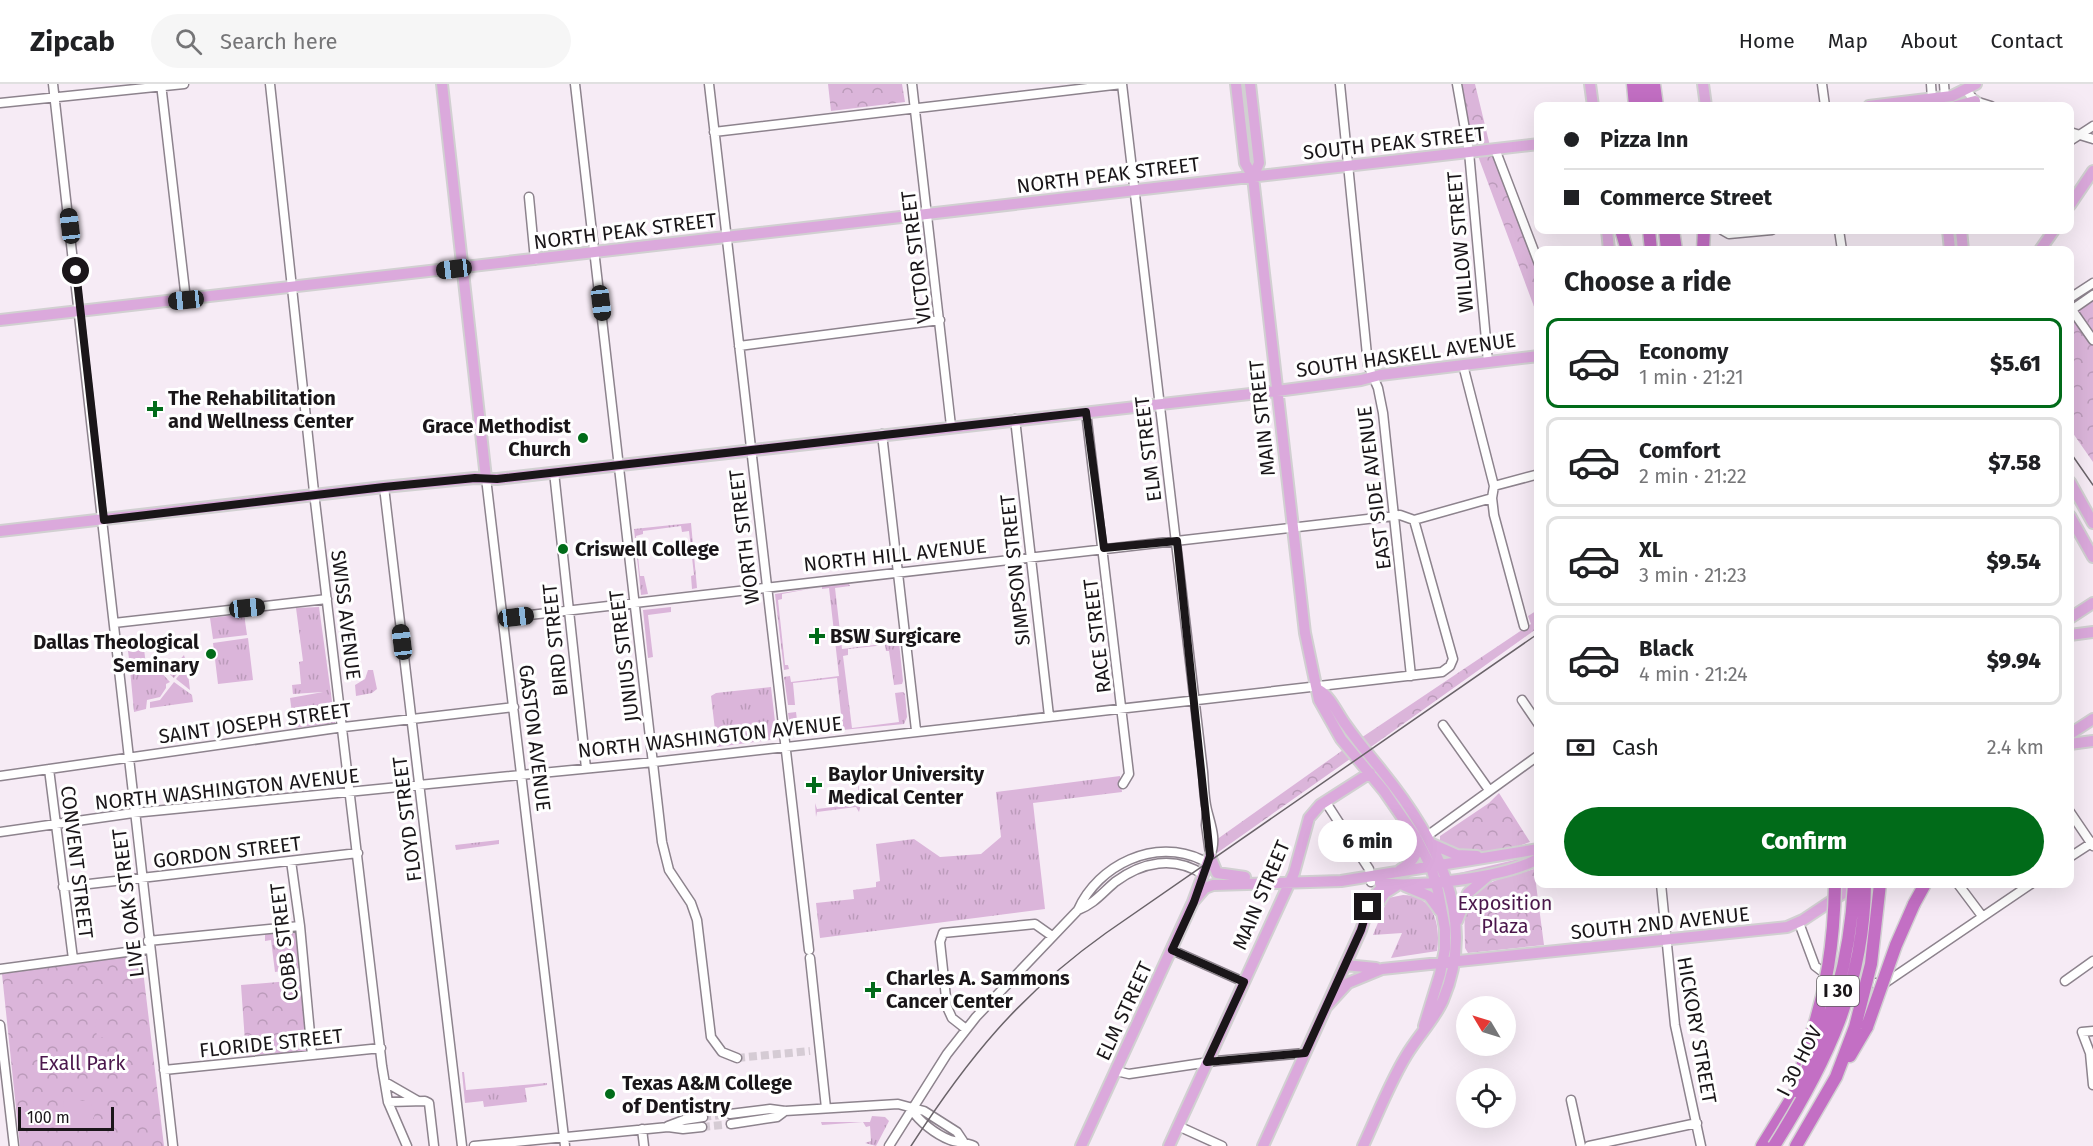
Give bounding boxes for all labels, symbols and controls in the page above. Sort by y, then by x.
search box [151,14,571,68]
text: Zipcab [30,25,115,58]
icon: search [172,25,205,58]
text: Search here [220,28,338,55]
text: Home [1739,28,1795,54]
text: Map [1828,28,1868,54]
text: About [1901,28,1958,54]
text: Contact [1991,28,2063,54]
street label: SOUTH PEAK STREET [1302,121,1487,164]
text: Pizza Inn [1600,126,1688,153]
street label: NORTH PEAK STREET [1015,152,1201,198]
street label: WILLOW STREET [1442,170,1478,314]
text: Commerce Street [1600,184,1772,211]
street label: VICTOR STREET [896,189,936,325]
car [59,207,81,245]
street label: NORTH PEAK STREET [532,208,718,254]
route start [62,257,89,284]
car [435,258,473,280]
text: Choose a ride [1564,266,1731,298]
car [590,284,612,322]
car [167,289,205,311]
street label: SOUTH HASKELL AVENUE [1295,328,1517,382]
icon: car [1567,336,1621,390]
text: Economy [1639,338,1728,365]
text: $5.61 [1990,350,2041,377]
street label: MAIN STREET [1244,358,1280,477]
text: 1 min · 21:21 [1639,365,1744,389]
place label: The Rehabilitation and Wellness Center [168,386,354,433]
street label: ELM STREET [1130,394,1166,503]
marker: The Rehabilitation and Wellness Center [146,400,164,418]
street label: EAST SIDE AVENUE [1352,405,1396,571]
place label: Grace Methodist Church [422,414,571,461]
marker: Grace Methodist Church [576,431,590,445]
icon: car [1567,435,1621,489]
text: Comfort [1639,437,1720,464]
text: $7.58 [1988,449,2041,476]
text: 2 min · 21:22 [1639,464,1747,488]
street label: WORTH STREET [724,467,764,606]
street label: SIMPSON STREET [995,493,1035,647]
street label: NORTH HILL AVENUE [802,533,988,577]
icon: car [1567,534,1621,588]
text: XL [1639,536,1663,563]
place label: Criswell College [575,537,719,561]
marker: Criswell College [556,542,570,556]
text: $9.54 [1986,548,2041,575]
street label: SWISS AVENUE [326,549,366,681]
text: 3 min · 21:23 [1639,563,1747,587]
street label: RACE STREET [1078,577,1116,695]
street label: BIRD STREET [537,582,573,697]
street label: JUNIUS STREET [604,588,644,723]
car [228,597,266,619]
car [497,606,535,628]
car [391,623,413,661]
place label: BSW Surgicare [830,624,961,648]
marker: BSW Surgicare [808,627,826,645]
place label: Dallas Theological Seminary [33,630,200,677]
icon: car [1567,633,1621,687]
text: Black [1639,635,1694,662]
marker: Dallas Theological Seminary [204,647,218,661]
text: $9.94 [1987,647,2041,674]
text: 4 min · 21:24 [1639,662,1748,686]
street label: GASTON AVENUE [514,663,556,813]
street label: SAINT JOSEPH STREET [157,698,353,748]
street label: NORTH WASHINGTON AVENUE [577,711,843,763]
icon: cash [1564,731,1597,764]
text: Cash [1612,734,1659,761]
text: 2.4 km [1987,735,2044,759]
street label: FLOYD STREET [387,754,427,883]
place label: Baylor University Medical Center [828,762,985,809]
street label: NORTH WASHINGTON AVENUE [94,763,360,815]
marker: Baylor University Medical Center [805,776,823,794]
street label: CONVENT STREET [56,784,98,941]
button: Confirm [1564,807,2044,876]
callout: 6 min [1318,820,1418,862]
street label: LIVE OAK STREET [107,827,149,979]
text: 6 min [1343,829,1392,853]
street label: GORDON STREET [152,831,303,873]
street label: MAIN STREET [1227,836,1295,953]
street label: COBB STREET [265,881,303,1002]
park label: Exposition Plaza [1457,891,1553,938]
route end [1354,893,1381,920]
street label: SOUTH 2ND AVENUE [1569,902,1751,944]
street label: HICKORY STREET [1672,955,1722,1106]
street label: ELM STREET [1091,957,1158,1064]
place label: Charles A. Sammons Cancer Center [886,966,1070,1013]
road number: I 30 [1817,976,1859,1006]
marker: Charles A. Sammons Cancer Center [864,981,882,999]
north arrow [1456,996,1516,1056]
map controls [1456,996,1516,1128]
street label: I 30 HOV [1771,1022,1827,1100]
street label: FLORIDE STREET [198,1023,345,1062]
park label: Exall Park [38,1051,126,1075]
button: locate [1456,1068,1516,1128]
place label: Texas A&M College of Dentistry [622,1071,792,1118]
marker: Texas A&M College of Dentistry [603,1087,617,1101]
scale bar [18,1104,114,1132]
text: 100 m [27,1108,70,1127]

